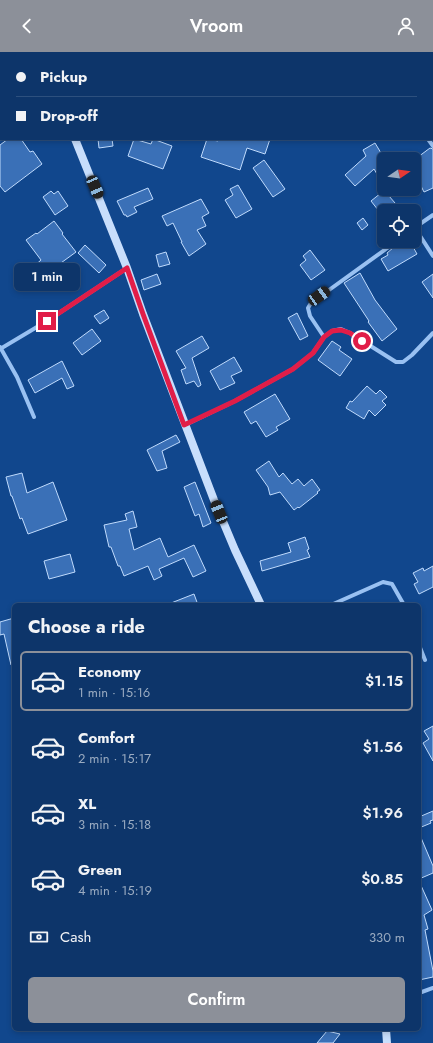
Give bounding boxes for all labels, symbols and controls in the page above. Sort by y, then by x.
text: Vroom [190,13,243,39]
icon: back [16,15,38,37]
icon: person [395,15,417,37]
text: Pickup [40,66,87,88]
text: Drop-off [40,105,98,127]
north arrow [377,152,421,196]
map controls [377,152,421,248]
car [85,174,105,200]
button: locate [377,204,421,248]
callout: 1 min [14,263,80,291]
text: 1 min [31,267,63,286]
car [306,284,332,308]
route end [38,312,56,330]
route start [353,332,371,350]
car [209,499,229,525]
text: Choose a ride [28,614,145,640]
text: Economy [78,661,141,683]
icon: car [30,663,66,699]
text: $1.15 [365,670,403,692]
text: 1 min · 15:16 [78,683,150,702]
text: Comfort [78,727,135,749]
icon: car [30,729,66,765]
text: $1.56 [363,736,403,758]
text: 2 min · 15:17 [78,749,151,768]
text: XL [78,793,96,815]
icon: car [30,795,66,831]
text: $1.96 [363,802,403,824]
text: 3 min · 15:18 [78,815,151,834]
text: Green [78,859,122,881]
icon: car [30,861,66,897]
text: $0.85 [361,868,403,890]
text: 4 min · 15:19 [78,881,152,900]
icon: cash [28,926,50,948]
text: Cash [60,926,91,948]
text: 330 m [369,928,405,947]
button: Confirm [28,977,405,1023]

